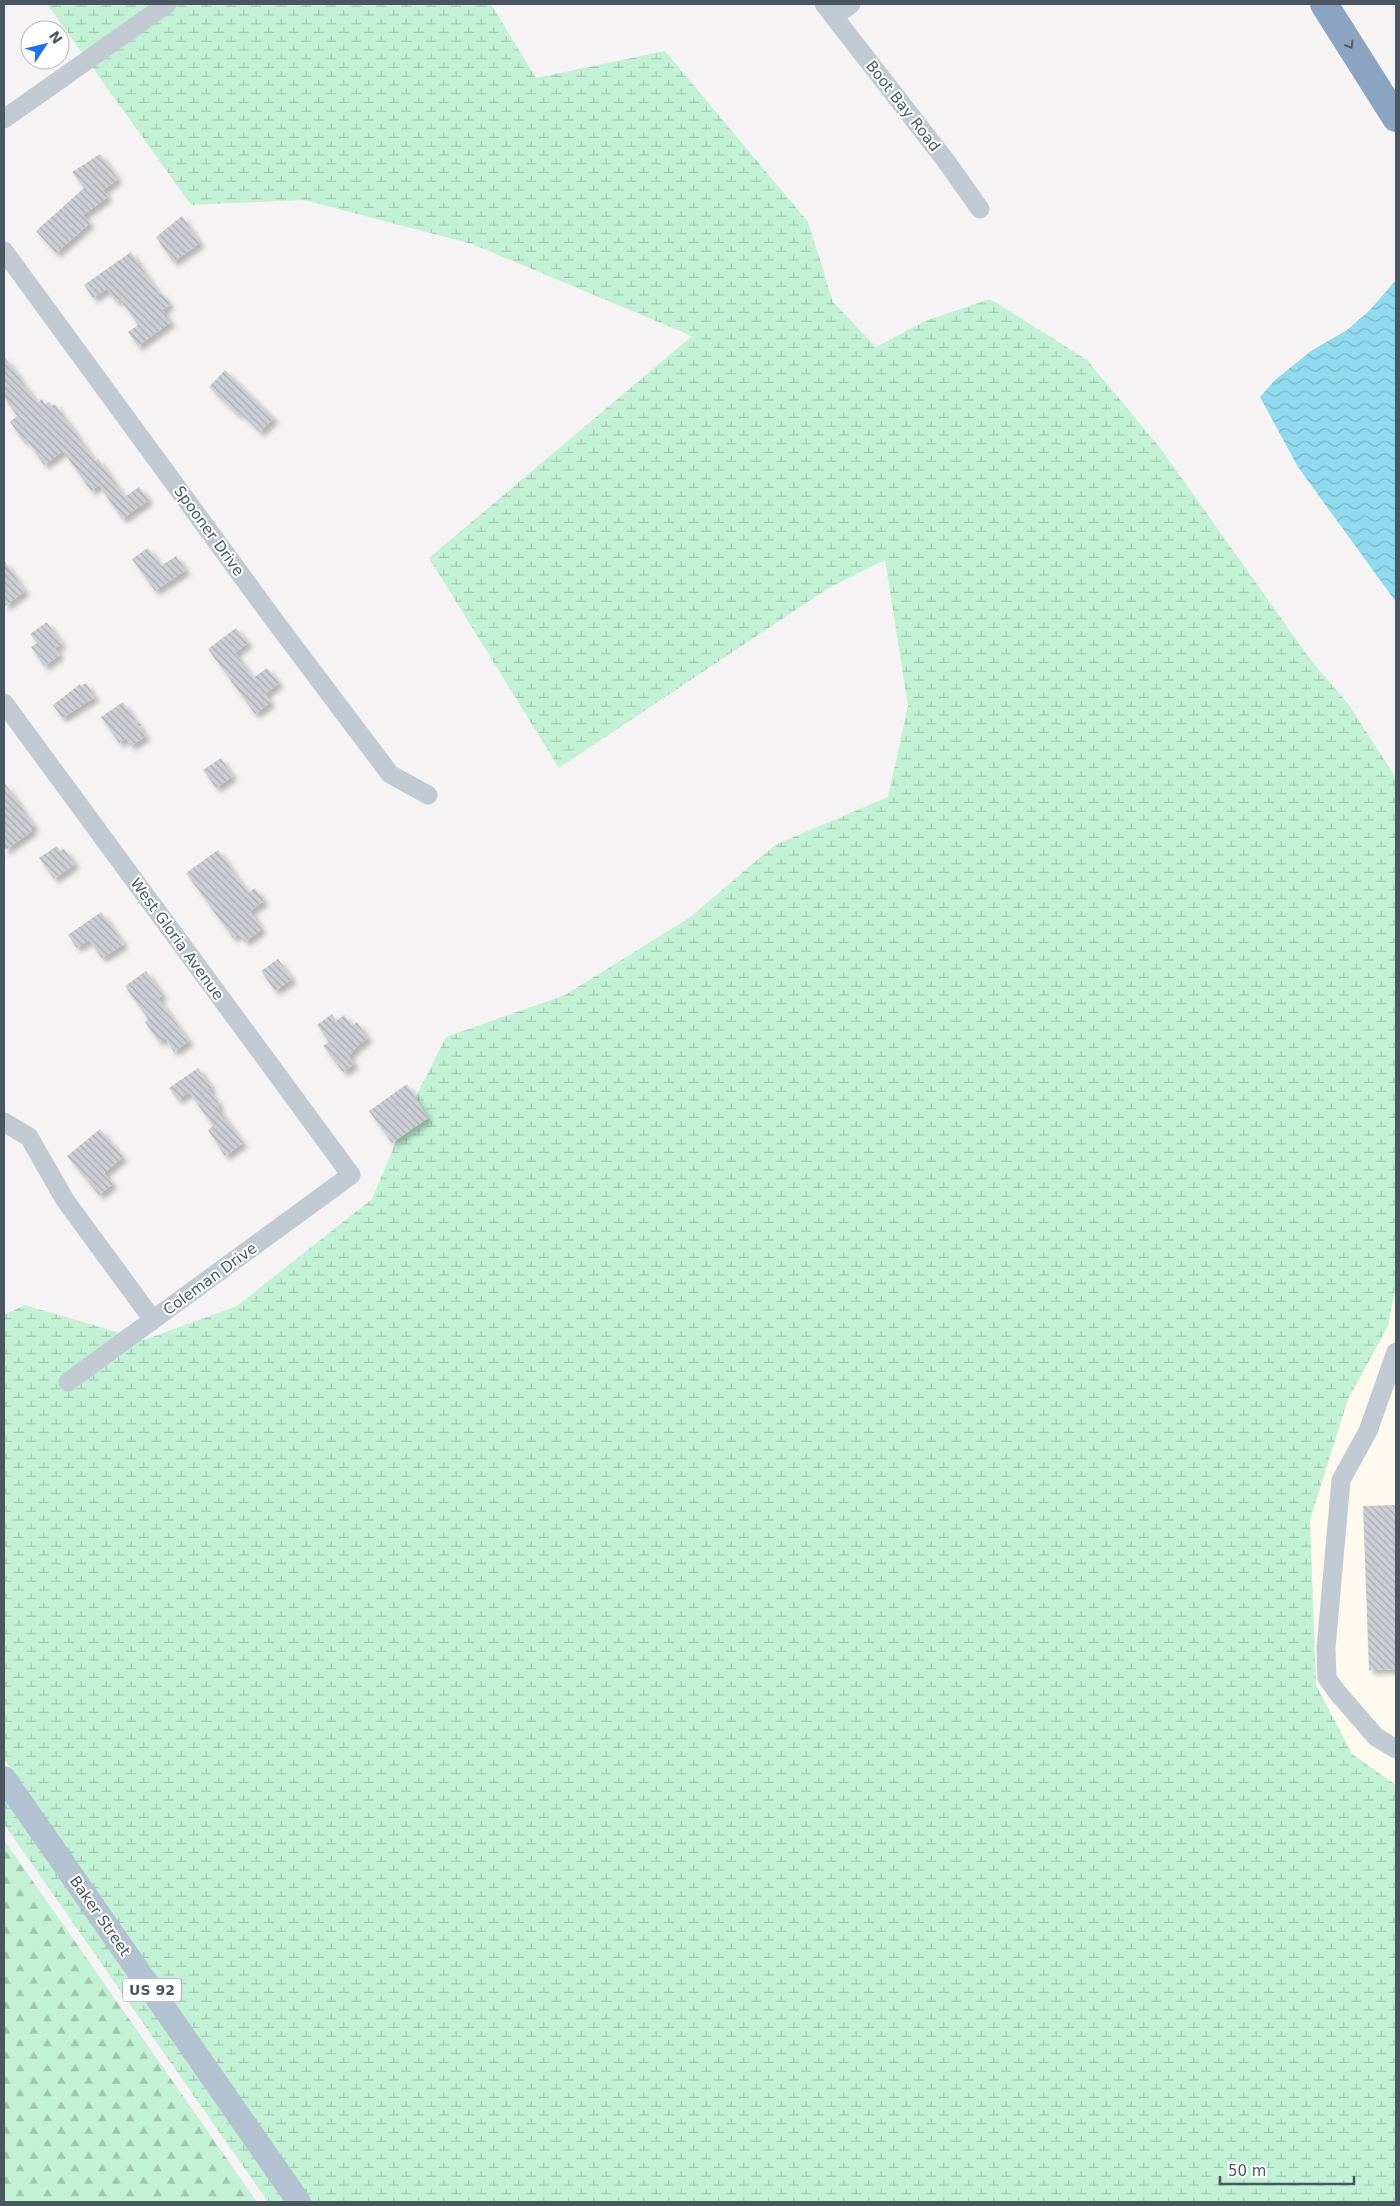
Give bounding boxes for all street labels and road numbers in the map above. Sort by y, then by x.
street label: Boot Bay Road [862,57,944,155]
street label: Spooner Drive [170,482,248,580]
street label: West Gloria Avenue [127,874,227,1004]
street label: Coleman Drive [160,1239,260,1319]
street label: Baker Street [66,1873,134,1959]
road number: US 92 [123,1978,181,2002]

